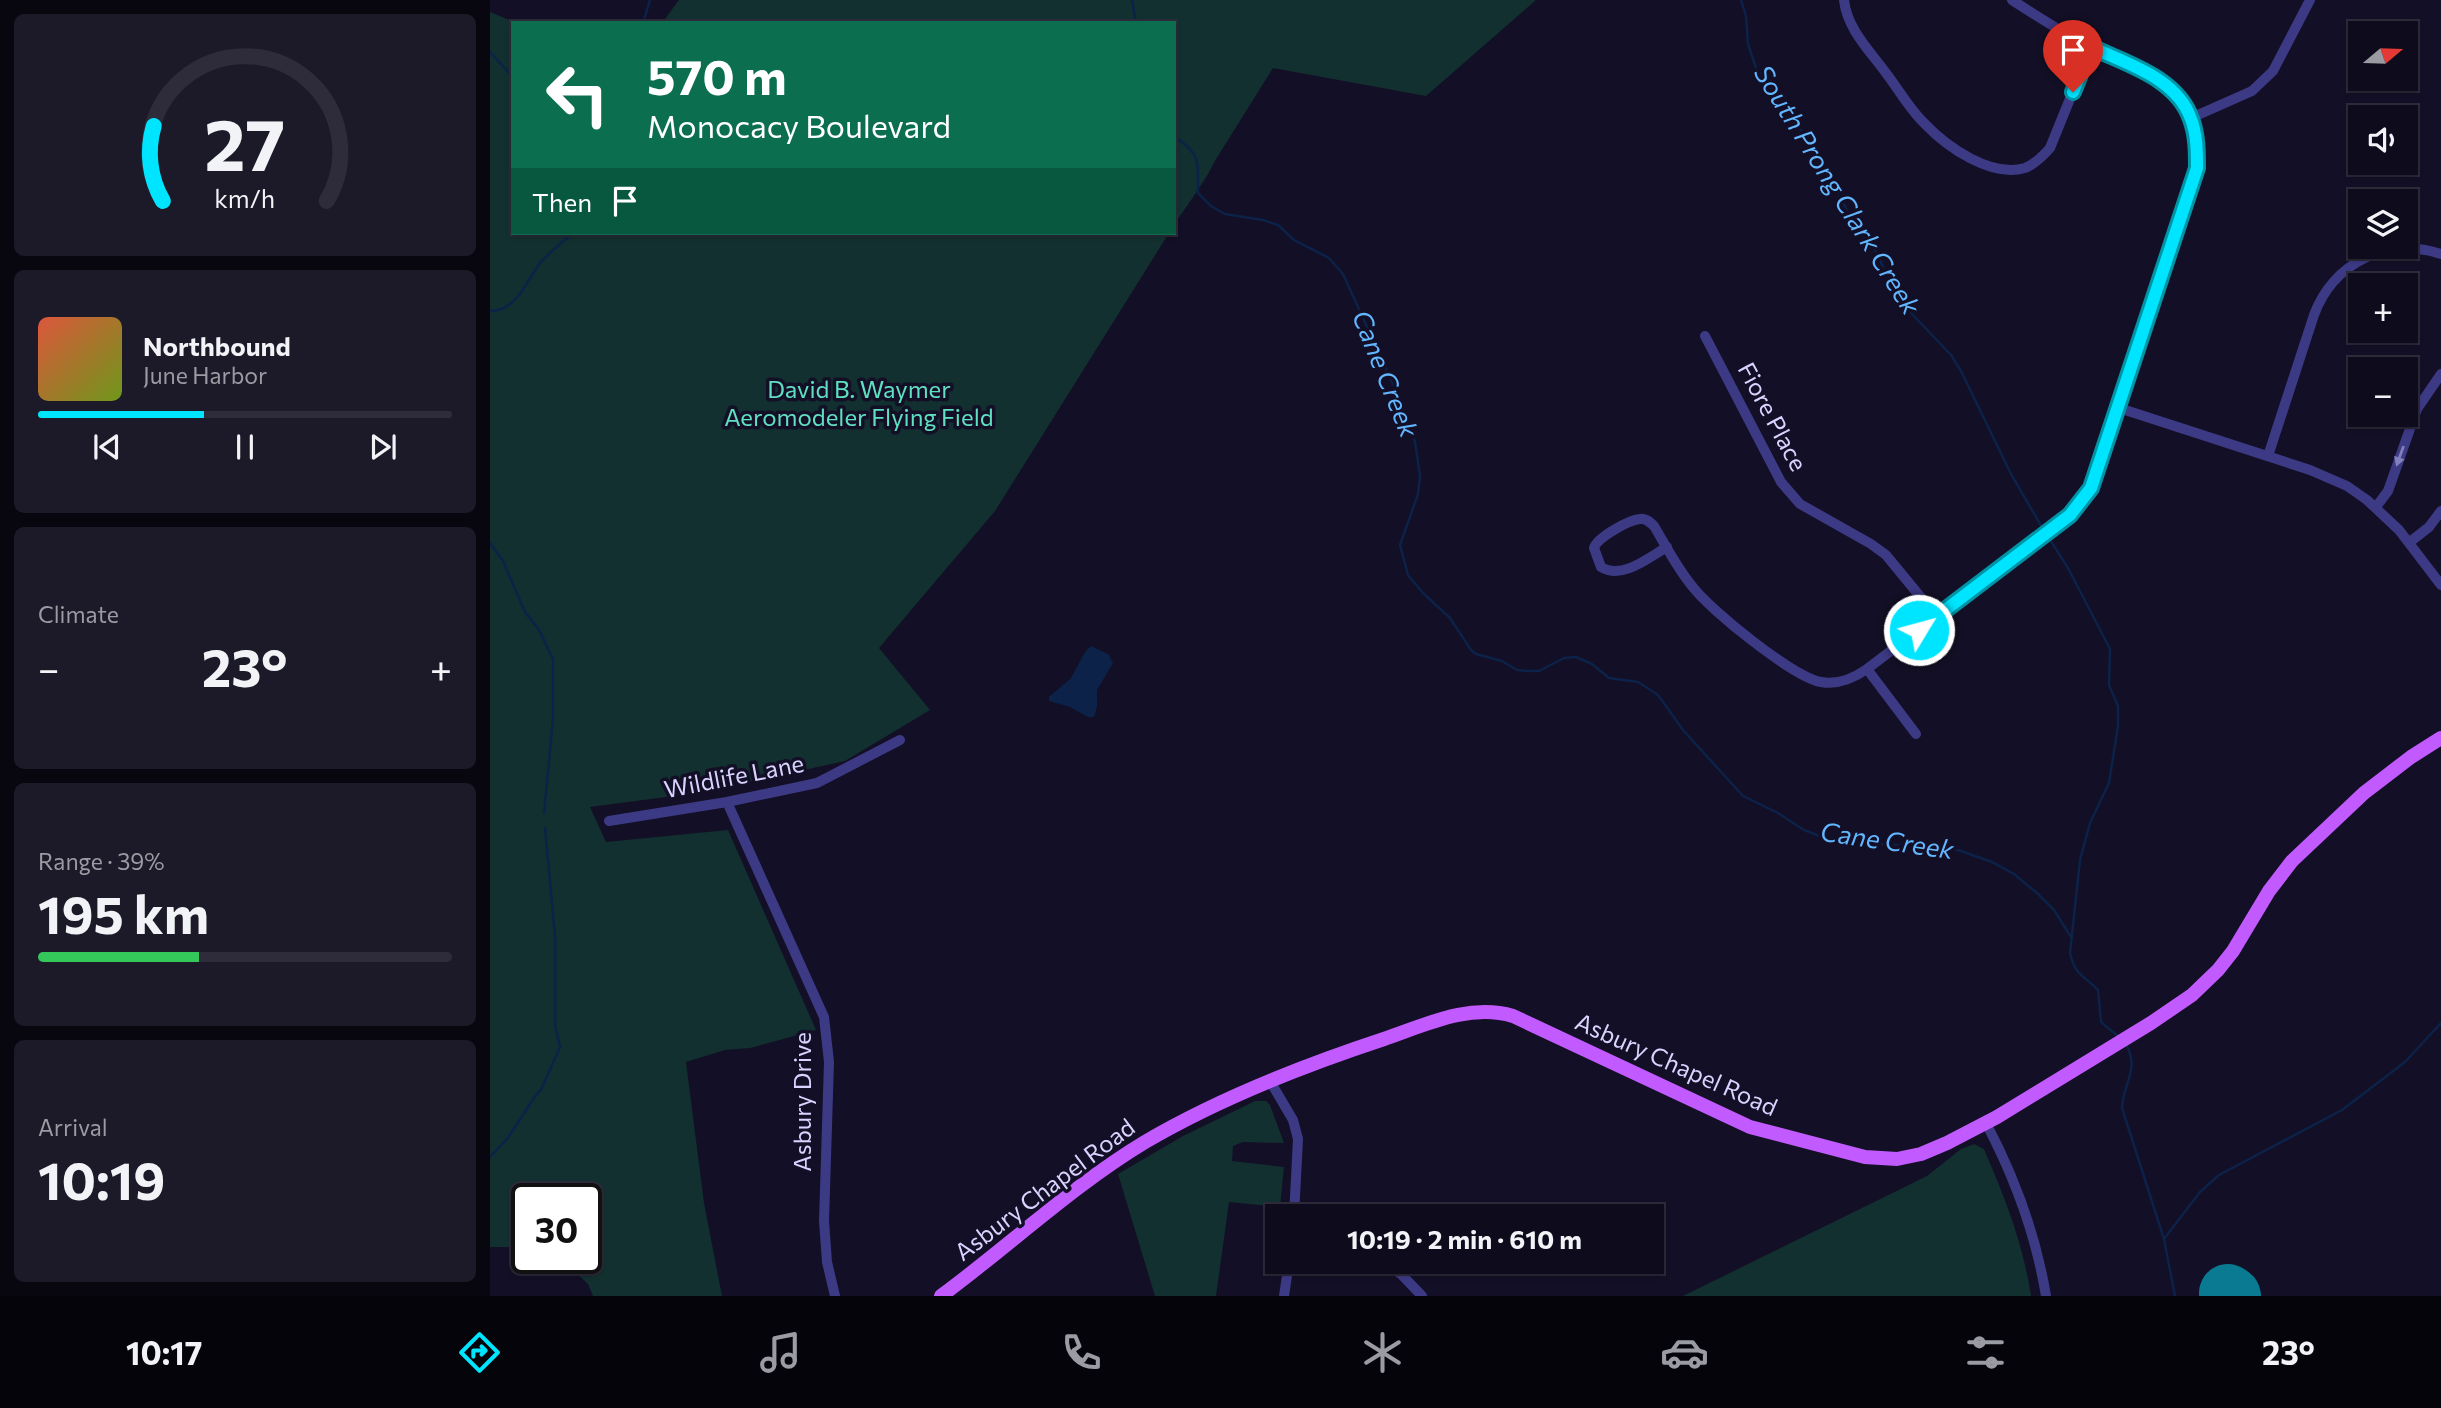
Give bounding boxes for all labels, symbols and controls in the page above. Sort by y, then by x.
pin [2043,20,2103,92]
north arrow [2348,21,2418,91]
map controls [2348,21,2418,427]
icon: arrive [2054,31,2092,69]
text: 570 m [647,45,787,105]
icon: left [532,49,623,140]
water label: South Prong Clark Creek [1749,59,1928,320]
text: 27 [205,98,285,187]
text: Monocacy Boulevard [647,105,951,145]
button: sound [2348,105,2418,175]
icon: arrive [606,182,644,220]
text: km/h [215,183,275,213]
text: Then [532,186,592,217]
button: layers [2348,189,2418,259]
button: + [2348,273,2418,343]
water label: Cane Creek [1347,305,1426,442]
text: Northbound [143,330,291,361]
street label: Fiore Place [1733,357,1814,476]
button: − [2348,357,2418,427]
text: June Harbor [143,361,267,389]
park label: David B. Waymer Aeromodeler Flying Field [724,374,994,431]
icon: previous [88,428,126,466]
icon: pause [226,428,264,466]
icon: next [364,428,402,466]
one-way arrow [2394,446,2405,467]
position arrow [1882,593,1956,667]
text: Climate [38,600,119,628]
text: 23° [202,634,288,698]
text: − [38,644,60,691]
text: + [430,644,452,691]
street label: Wildlife Lane [661,748,806,803]
water label: Cane Creek [1819,815,1957,864]
text: Range · 39% [38,847,165,875]
text: 195 km [38,881,209,945]
street label: Asbury Chapel Road [1571,1006,1782,1121]
street label: Asbury Drive [787,1032,816,1172]
street label: Asbury Chapel Road [948,1112,1140,1266]
text: Arrival [38,1113,108,1141]
text: 10:19 [38,1147,165,1211]
speed limit sign: 30 [511,1183,602,1274]
text: 10:19 · 2 min · 610 m [1347,1223,1582,1254]
icon: directions [455,1328,504,1377]
icon: music [756,1328,805,1377]
icon: phone [1057,1328,1106,1377]
icon: climate [1358,1328,1407,1377]
icon: car [1660,1328,1709,1377]
icon: filters [1961,1328,2010,1377]
text: 10:17 [126,1332,202,1372]
text: 23° [2262,1332,2315,1372]

